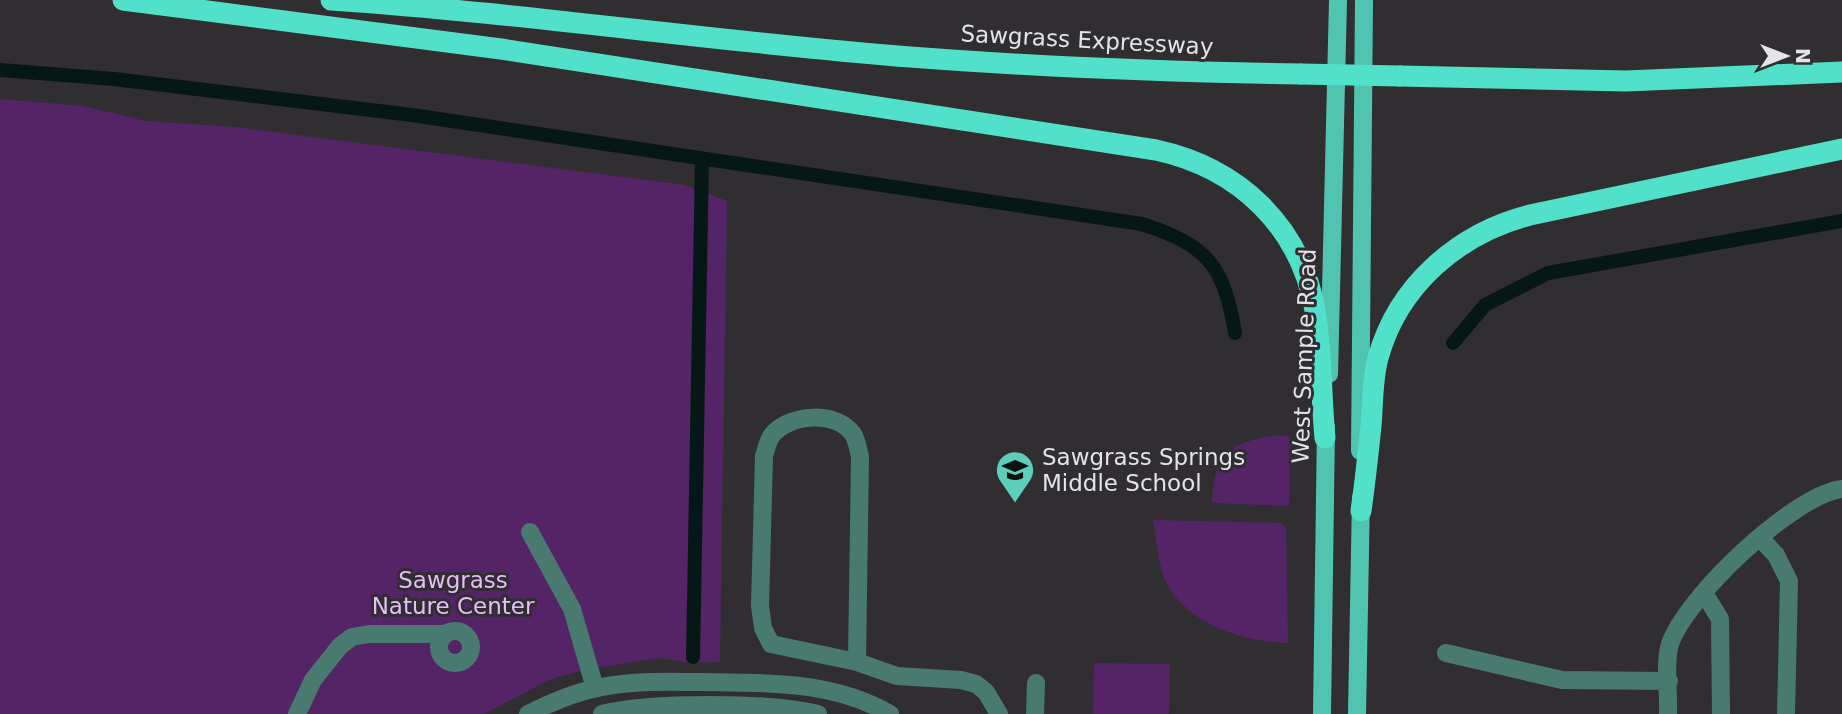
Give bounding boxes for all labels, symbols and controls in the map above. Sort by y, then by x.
street label: Sawgrass Expressway [960,20,1214,60]
north arrow [1751,21,1821,91]
text: N [1792,48,1814,64]
street label: West Sample Road [1287,248,1321,464]
place label: Sawgrass Springs Middle School [1042,444,1245,496]
school or university icon: Sawgrass Springs Middle School [994,449,1036,504]
park label: Sawgrass Nature Center [372,567,535,619]

